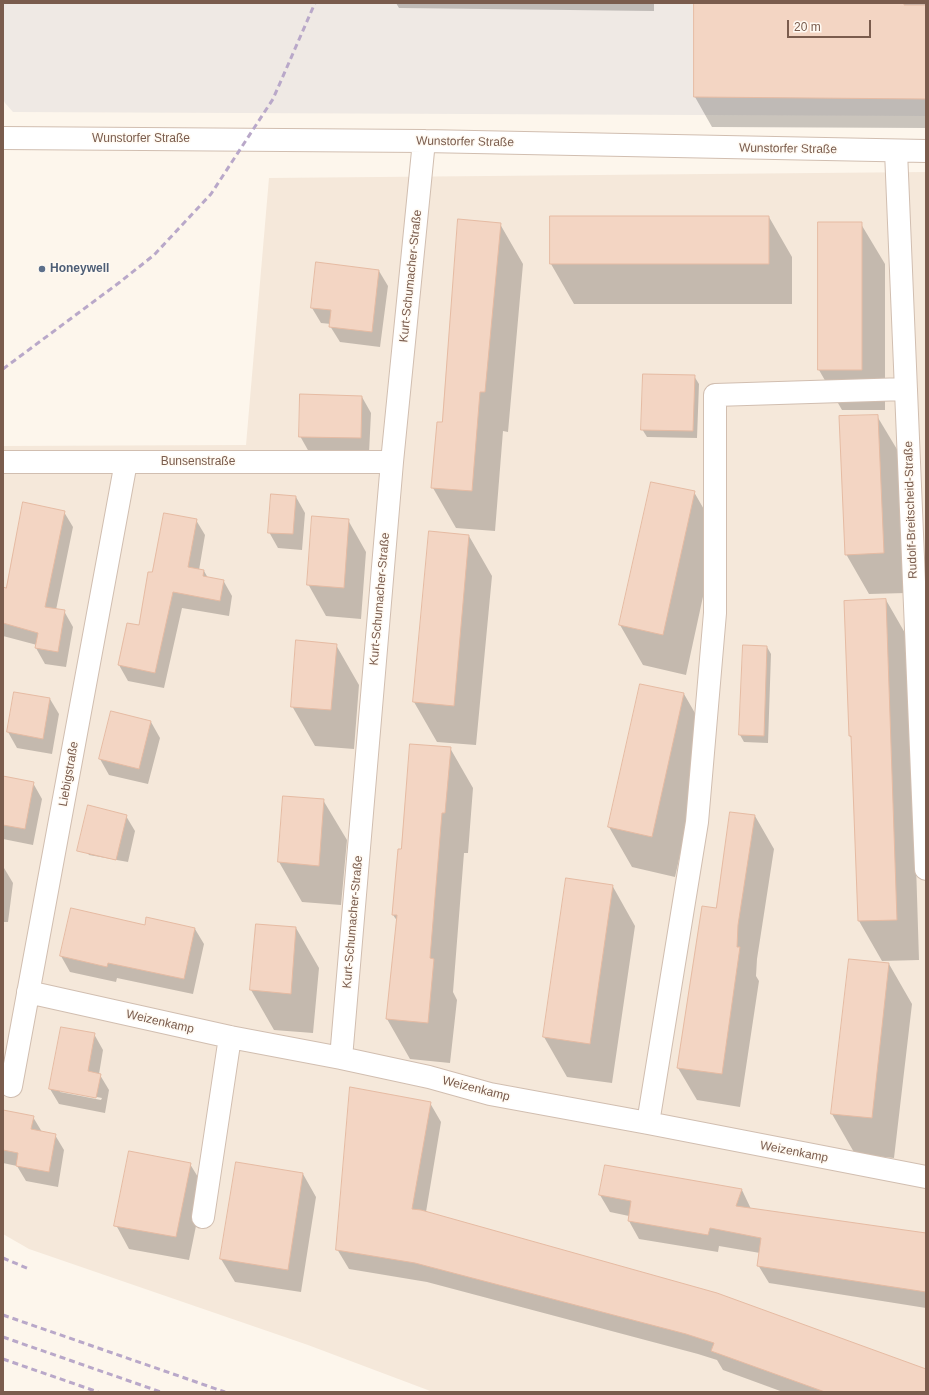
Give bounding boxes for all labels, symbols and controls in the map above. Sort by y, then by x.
scale bar [789,12,873,38]
text: 20 m [794,20,821,34]
street label: Wunstorfer Straße [92,132,190,146]
street label: Wunstorfer Straße [416,134,514,150]
street label: Wunstorfer Straße [739,141,837,157]
street label: Kurt-Schumacher-Straße [397,209,425,343]
place label: Honeywell [50,262,109,276]
marker: Honeywell [37,264,47,274]
street label: Rudolf-Breitscheid-Straße [901,441,921,579]
street label: Bunsenstraße [161,455,235,469]
street label: Kurt-Schumacher-Straße [367,532,393,666]
street label: Liebigstraße [56,740,82,808]
street label: Kurt-Schumacher-Straße [340,855,366,989]
street label: Weizenkamp [125,1007,195,1037]
street label: Weizenkamp [441,1074,511,1104]
street label: Weizenkamp [759,1138,829,1166]

